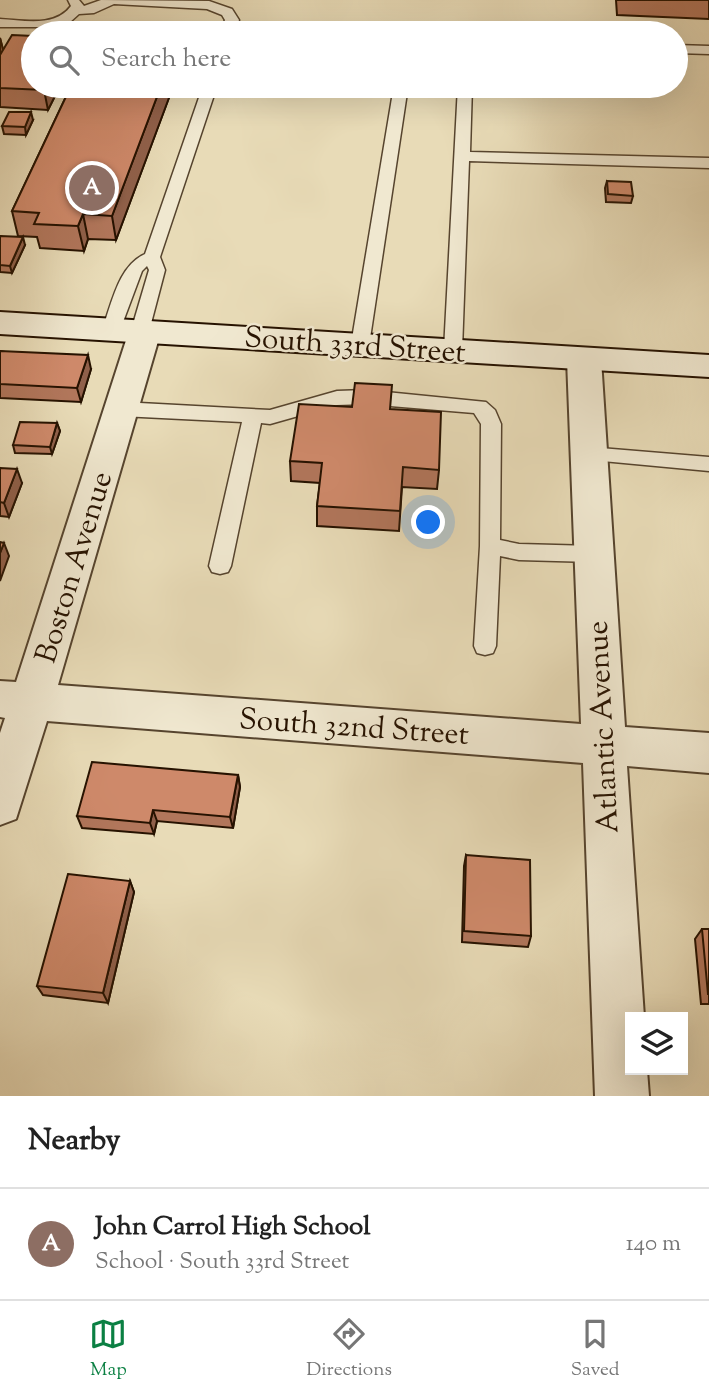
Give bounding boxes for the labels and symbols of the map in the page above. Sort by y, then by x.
pin: A [69,162,115,214]
street label: South 33rd Street [243,317,467,376]
street label: Boston Avenue [26,467,125,669]
your location [411,505,445,539]
street label: Atlantic Avenue [577,620,632,834]
street label: South 32nd Street [237,699,470,758]

